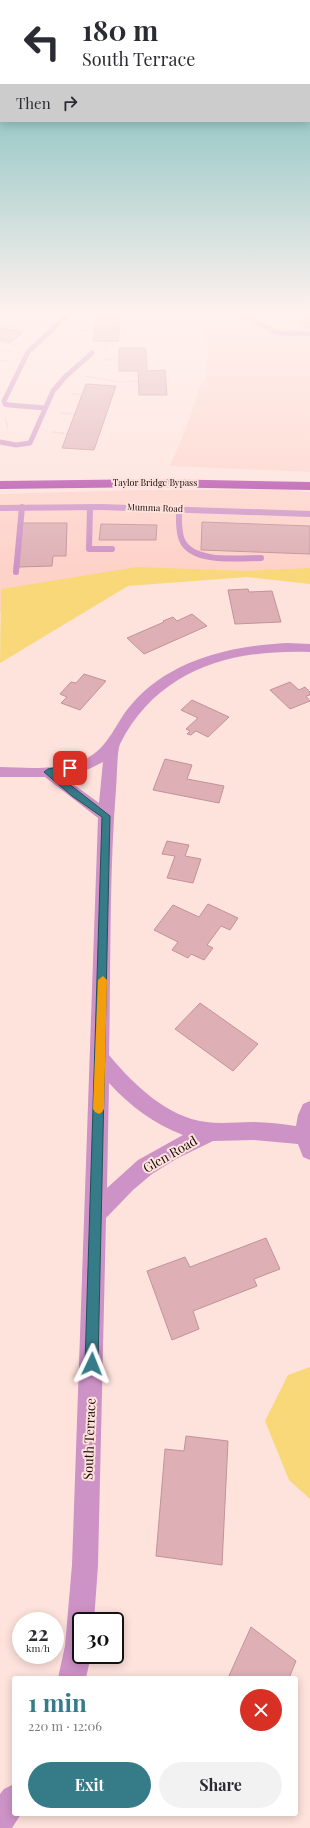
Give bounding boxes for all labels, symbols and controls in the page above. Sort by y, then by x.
text: 180 m [82,11,158,48]
icon: left [16,16,68,68]
text: South Terrace [82,47,195,71]
icon: right [59,92,81,114]
text: Then [16,93,51,113]
street label: Taylor Bridge Bypass [113,476,197,488]
street label: Mumma Road [127,500,184,514]
pin [53,751,87,785]
icon: arrive [59,757,81,779]
street label: Glen Road [140,1131,200,1176]
position arrow [71,1343,113,1385]
street label: South Terrace [79,1397,98,1480]
speed limit sign: 30 [72,1612,124,1664]
text: 22 [28,1619,48,1646]
text: km/h [26,1641,50,1655]
text: 1 min [28,1686,87,1718]
button: close [240,1689,282,1731]
text: 220 m · 12:06 [28,1717,102,1734]
button: Exit [28,1762,151,1808]
button: Share [159,1762,282,1808]

